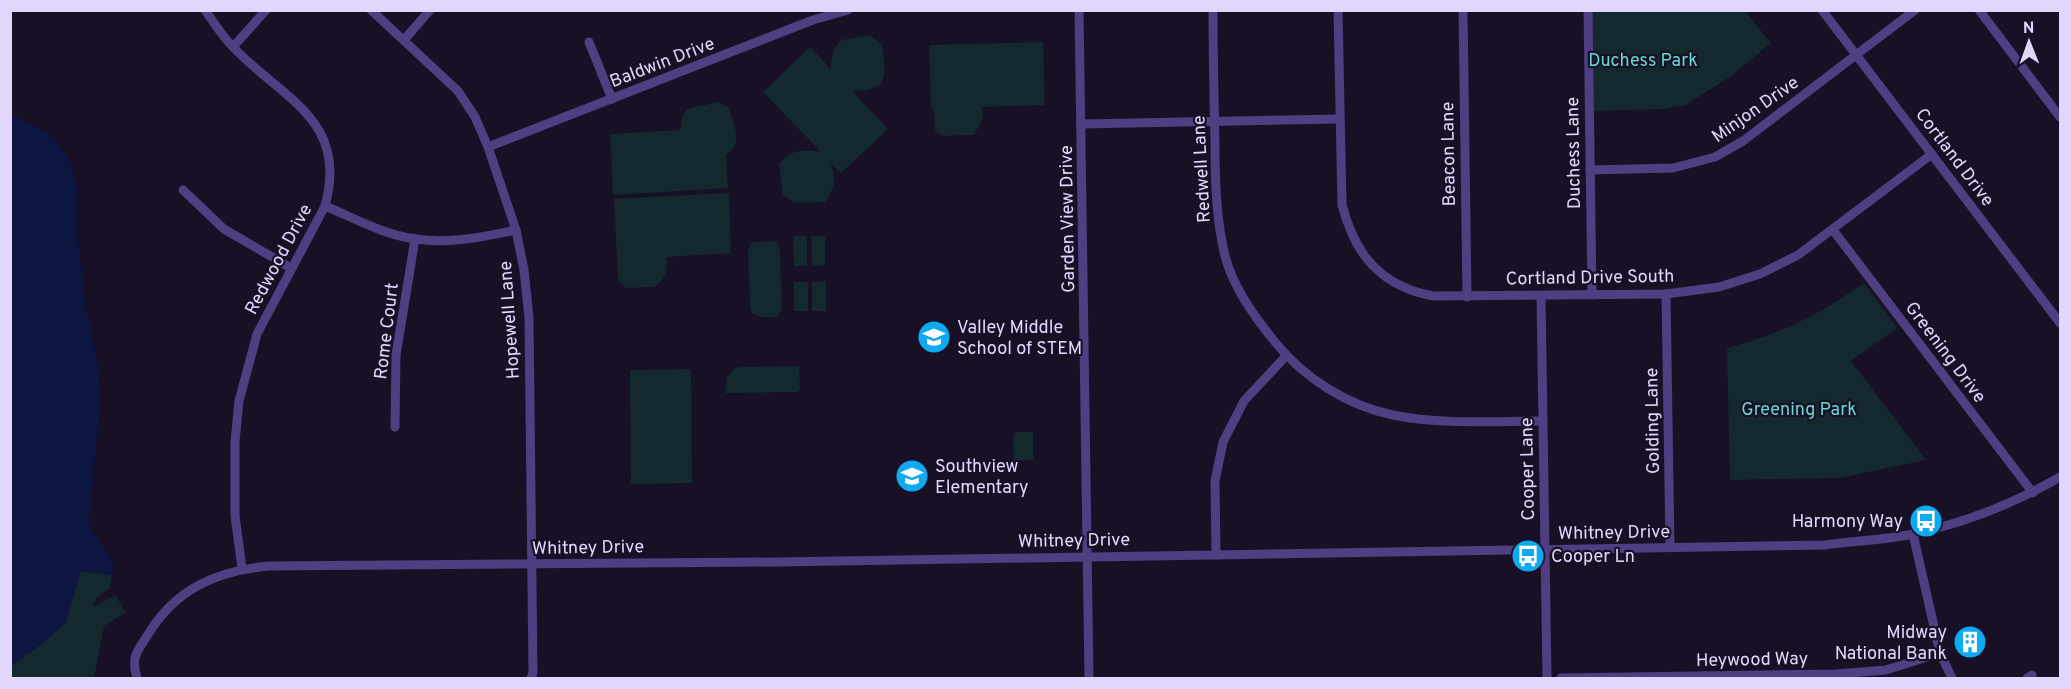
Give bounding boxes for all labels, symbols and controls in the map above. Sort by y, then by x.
north arrow [1999,12,2059,72]
text: N [2023,19,2035,39]
street label: Baldwin Drive [607,33,718,94]
park label: Duchess Park [1588,50,1698,73]
street label: Minjon Drive [1708,72,1804,149]
street label: Duchess Lane [1562,97,1587,209]
street label: Beacon Lane [1437,101,1462,206]
street label: Cortland Drive [1909,104,1998,212]
street label: Redwell Lane [1188,115,1217,223]
street label: Garden View Drive [1056,145,1081,293]
street label: Redwood Drive [241,200,318,319]
street label: Hopewell Lane [495,260,526,380]
street label: Cortland Drive South [1506,266,1675,291]
street label: Rome Court [370,282,405,381]
street label: Greening Drive [1899,298,1990,408]
place label: Valley Middle School of STEM [957,317,1082,361]
school or university icon: Valley Middle School of STEM [916,319,952,355]
street label: Golding Lane [1641,368,1666,474]
park label: Greening Park [1741,399,1857,422]
street label: Cooper Lane [1516,417,1541,521]
place label: Southview Elementary [935,456,1029,500]
school or university icon: Southview Elementary [894,458,930,494]
bus stop icon: Harmony Way [1908,503,1944,539]
place label: Harmony Way [1792,511,1903,534]
street label: Whitney Drive [1558,521,1670,546]
street label: Whitney Drive [1018,529,1130,554]
street label: Whitney Drive [532,536,644,561]
bus stop icon: Cooper Ln [1510,538,1546,574]
place label: Cooper Ln [1551,546,1635,569]
place label: Midway National Bank [1835,622,1947,666]
building icon: Midway National Bank [1952,624,1988,660]
street label: Heywood Way [1696,648,1808,673]

